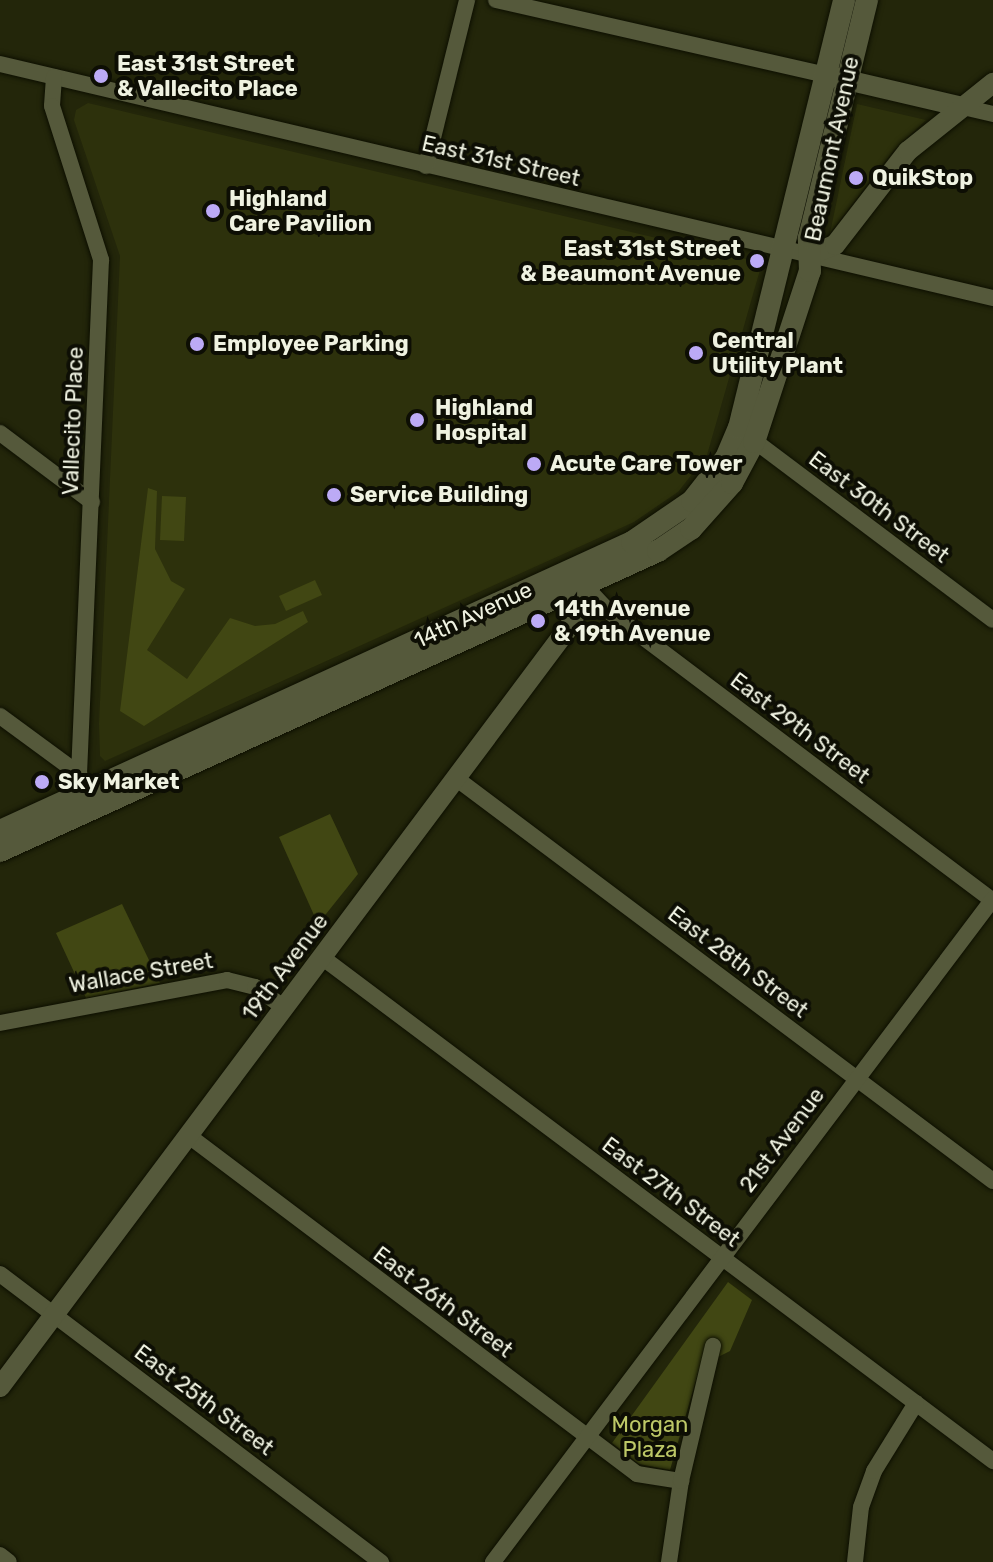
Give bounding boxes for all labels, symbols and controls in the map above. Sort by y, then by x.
place label: East 31st Street & Vallecito Place [117,50,298,102]
street label: Beaumont Avenue [799,54,865,244]
marker: East 31st Street & Vallecito Place [92,67,110,85]
street label: East 31st Street [419,130,583,192]
place label: QuikStop [872,165,973,191]
marker: QuikStop [847,169,865,187]
place label: Highland Care Pavilion [229,185,372,236]
marker: Highland Care Pavilion [204,202,222,220]
place label: East 31st Street & Beaumont Avenue [520,235,741,286]
marker: East 31st Street & Beaumont Avenue [748,252,766,270]
place label: Central Utility Plant [712,327,844,378]
place label: Employee Parking [213,331,409,357]
marker: Employee Parking [188,335,206,353]
marker: Central Utility Plant [687,344,705,362]
street label: Vallecito Place [57,346,89,496]
place label: Highland Hospital [435,394,533,446]
marker: Highland Hospital [406,409,428,431]
street label: East 30th Street [804,446,954,568]
place label: Acute Care Tower [550,451,743,477]
marker: Acute Care Tower [525,455,543,473]
place label: Service Building [350,482,528,508]
marker: Service Building [325,486,343,504]
street label: 14th Avenue [410,576,536,654]
place label: 14th Avenue & 19th Avenue [554,595,711,646]
marker: 14th Avenue & 19th Avenue [529,612,547,630]
street label: East 29th Street [725,667,875,789]
place label: Sky Market [58,769,180,795]
marker: Sky Market [33,773,51,791]
street label: East 28th Street [663,901,813,1023]
street label: 19th Avenue [236,908,334,1026]
street label: Wallace Street [67,947,215,999]
street label: 21st Avenue [734,1082,830,1198]
street label: East 27th Street [597,1132,745,1252]
street label: East 26th Street [368,1241,518,1363]
street label: East 25th Street [129,1339,279,1461]
park label: Morgan Plaza [612,1411,688,1462]

